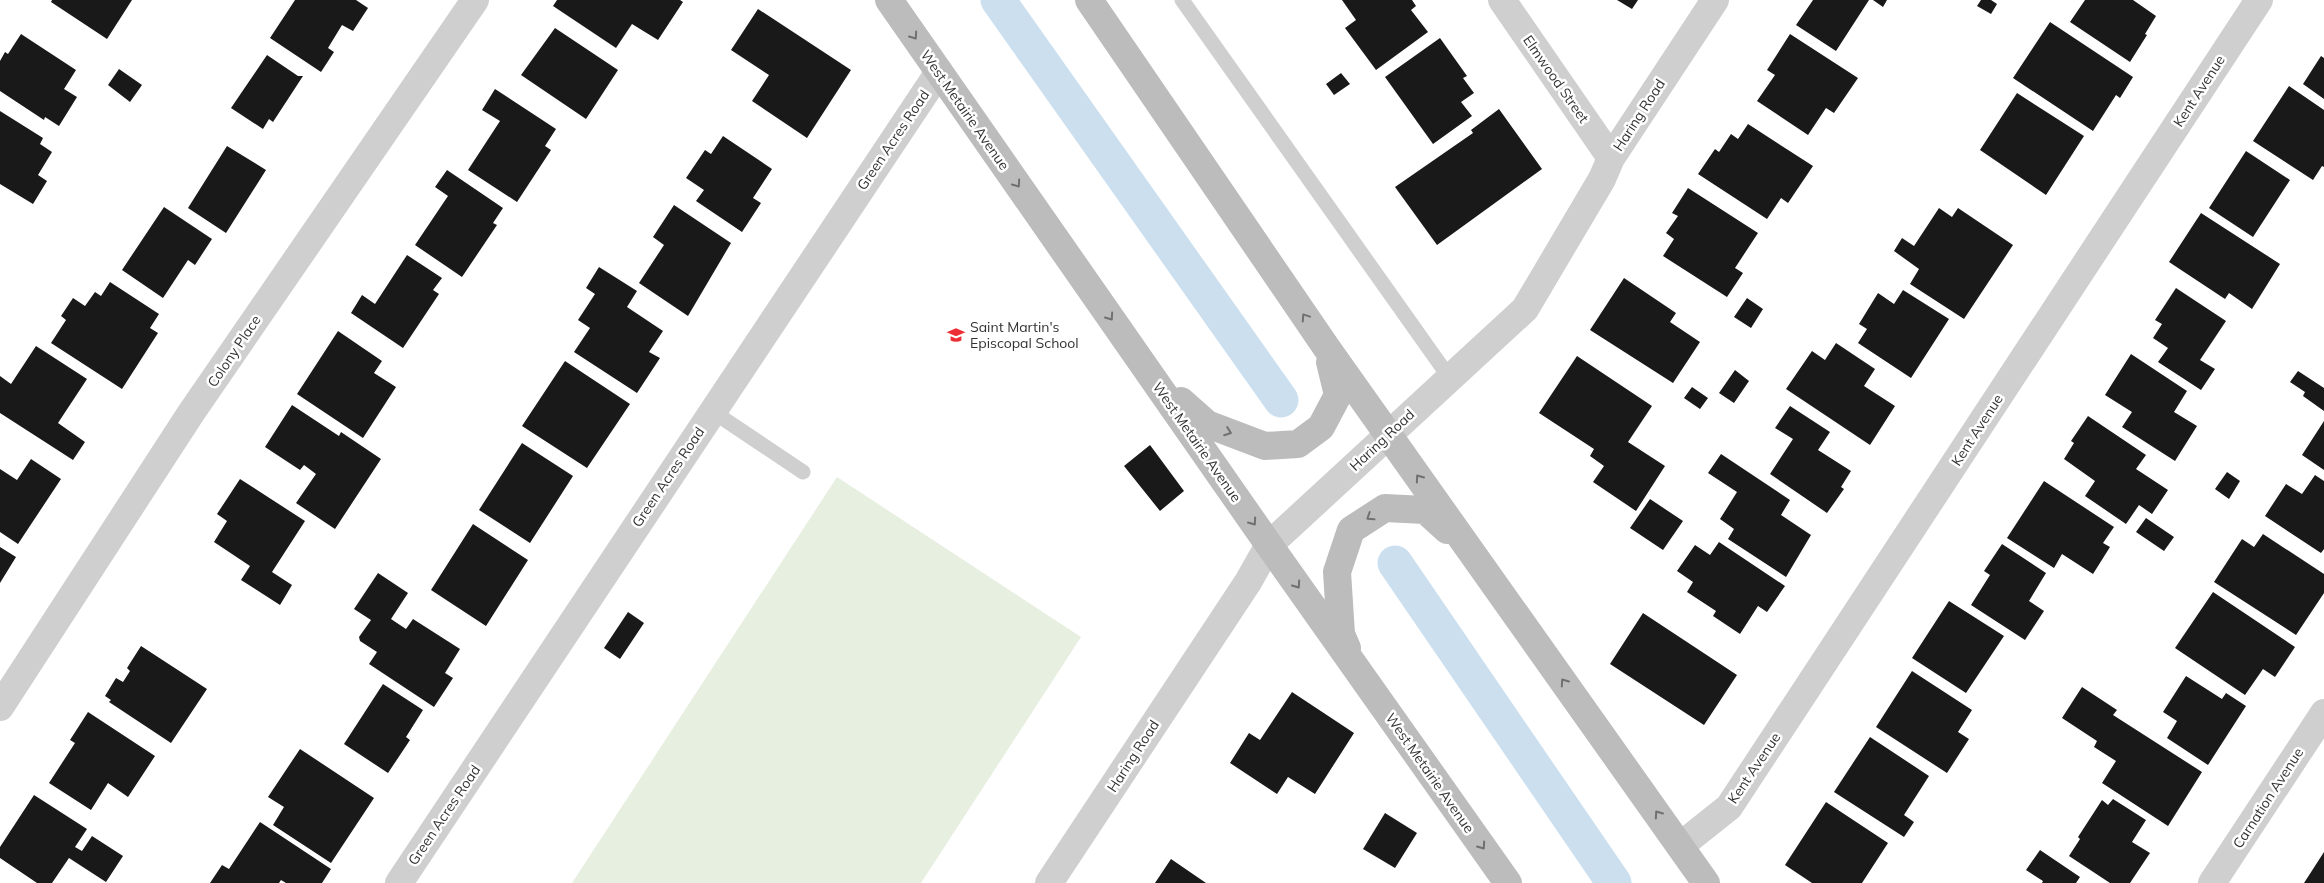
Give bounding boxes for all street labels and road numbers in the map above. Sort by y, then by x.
street label: Elmwood Street [1519,32,1593,126]
street label: West Metairie Avenue [917,46,1013,174]
street label: Kent Avenue [2169,52,2229,130]
street label: Haring Road [1609,76,1669,154]
street label: Green Acres Road [853,86,933,194]
street label: Colony Place [203,312,265,390]
street label: West Metairie Avenue [1149,378,1245,506]
street label: Kent Avenue [1947,391,2007,469]
street label: Haring Road [1346,405,1418,475]
street label: Green Acres Road [628,423,708,531]
street label: West Metairie Avenue [1382,709,1478,837]
street label: Haring Road [1103,717,1163,795]
street label: Kent Avenue [1724,729,1784,807]
street label: Carnation Avenue [2229,744,2307,852]
street label: Green Acres Road [404,761,484,869]

